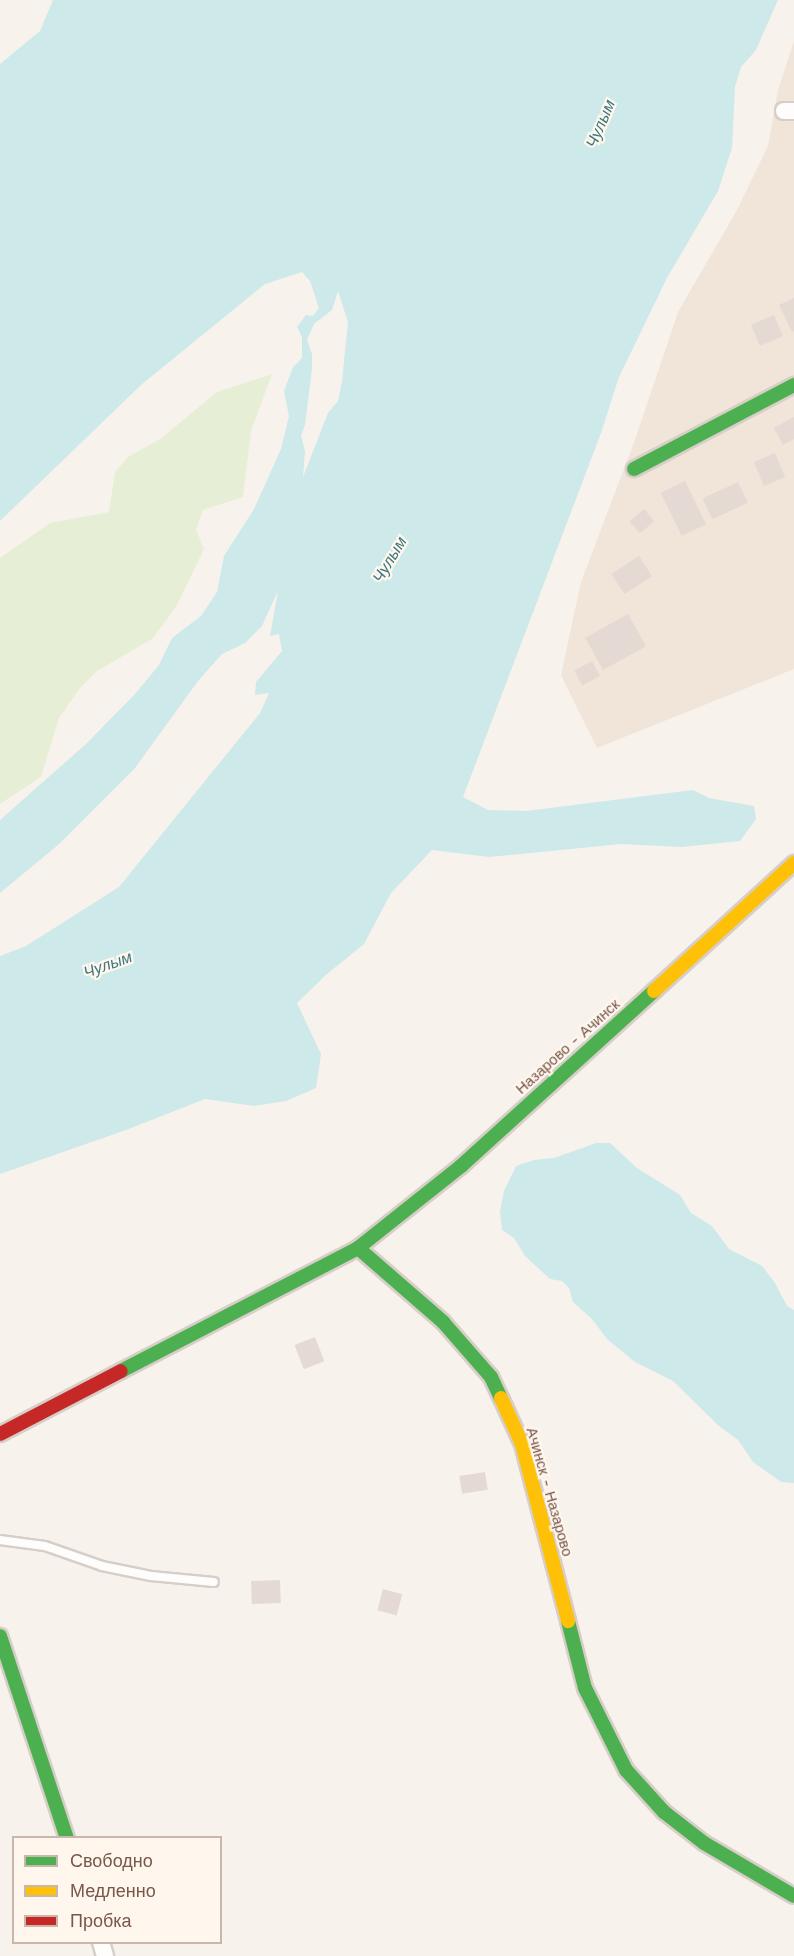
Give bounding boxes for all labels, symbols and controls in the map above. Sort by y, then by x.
water label: Чулым [582,97,620,151]
water label: Чулым [369,533,411,587]
water label: Чулым [81,947,135,983]
street label: Назарово - Ачинск [512,996,624,1098]
street label: Ачинск - Назарово [522,1425,576,1559]
legend [12,1836,222,1944]
text: Свободно [70,1850,153,1871]
text: Медленно [70,1880,156,1901]
text: Пробка [70,1910,132,1931]

